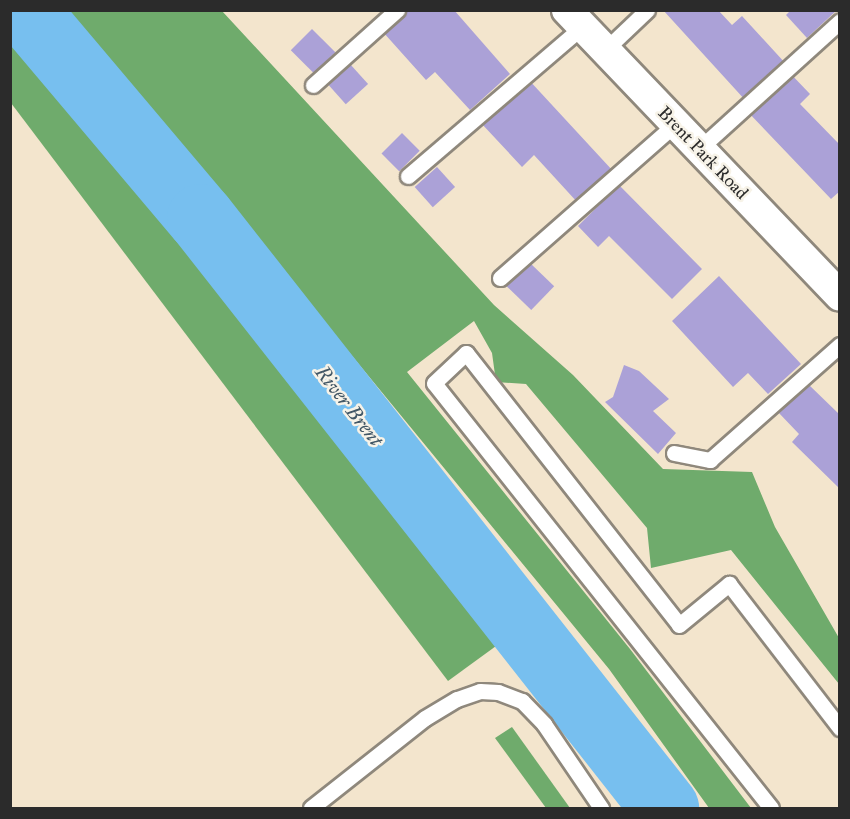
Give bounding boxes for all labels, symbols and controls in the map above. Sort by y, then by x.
street label: Brent Park Road [653,102,753,204]
water label: River Brent [310,361,388,451]

